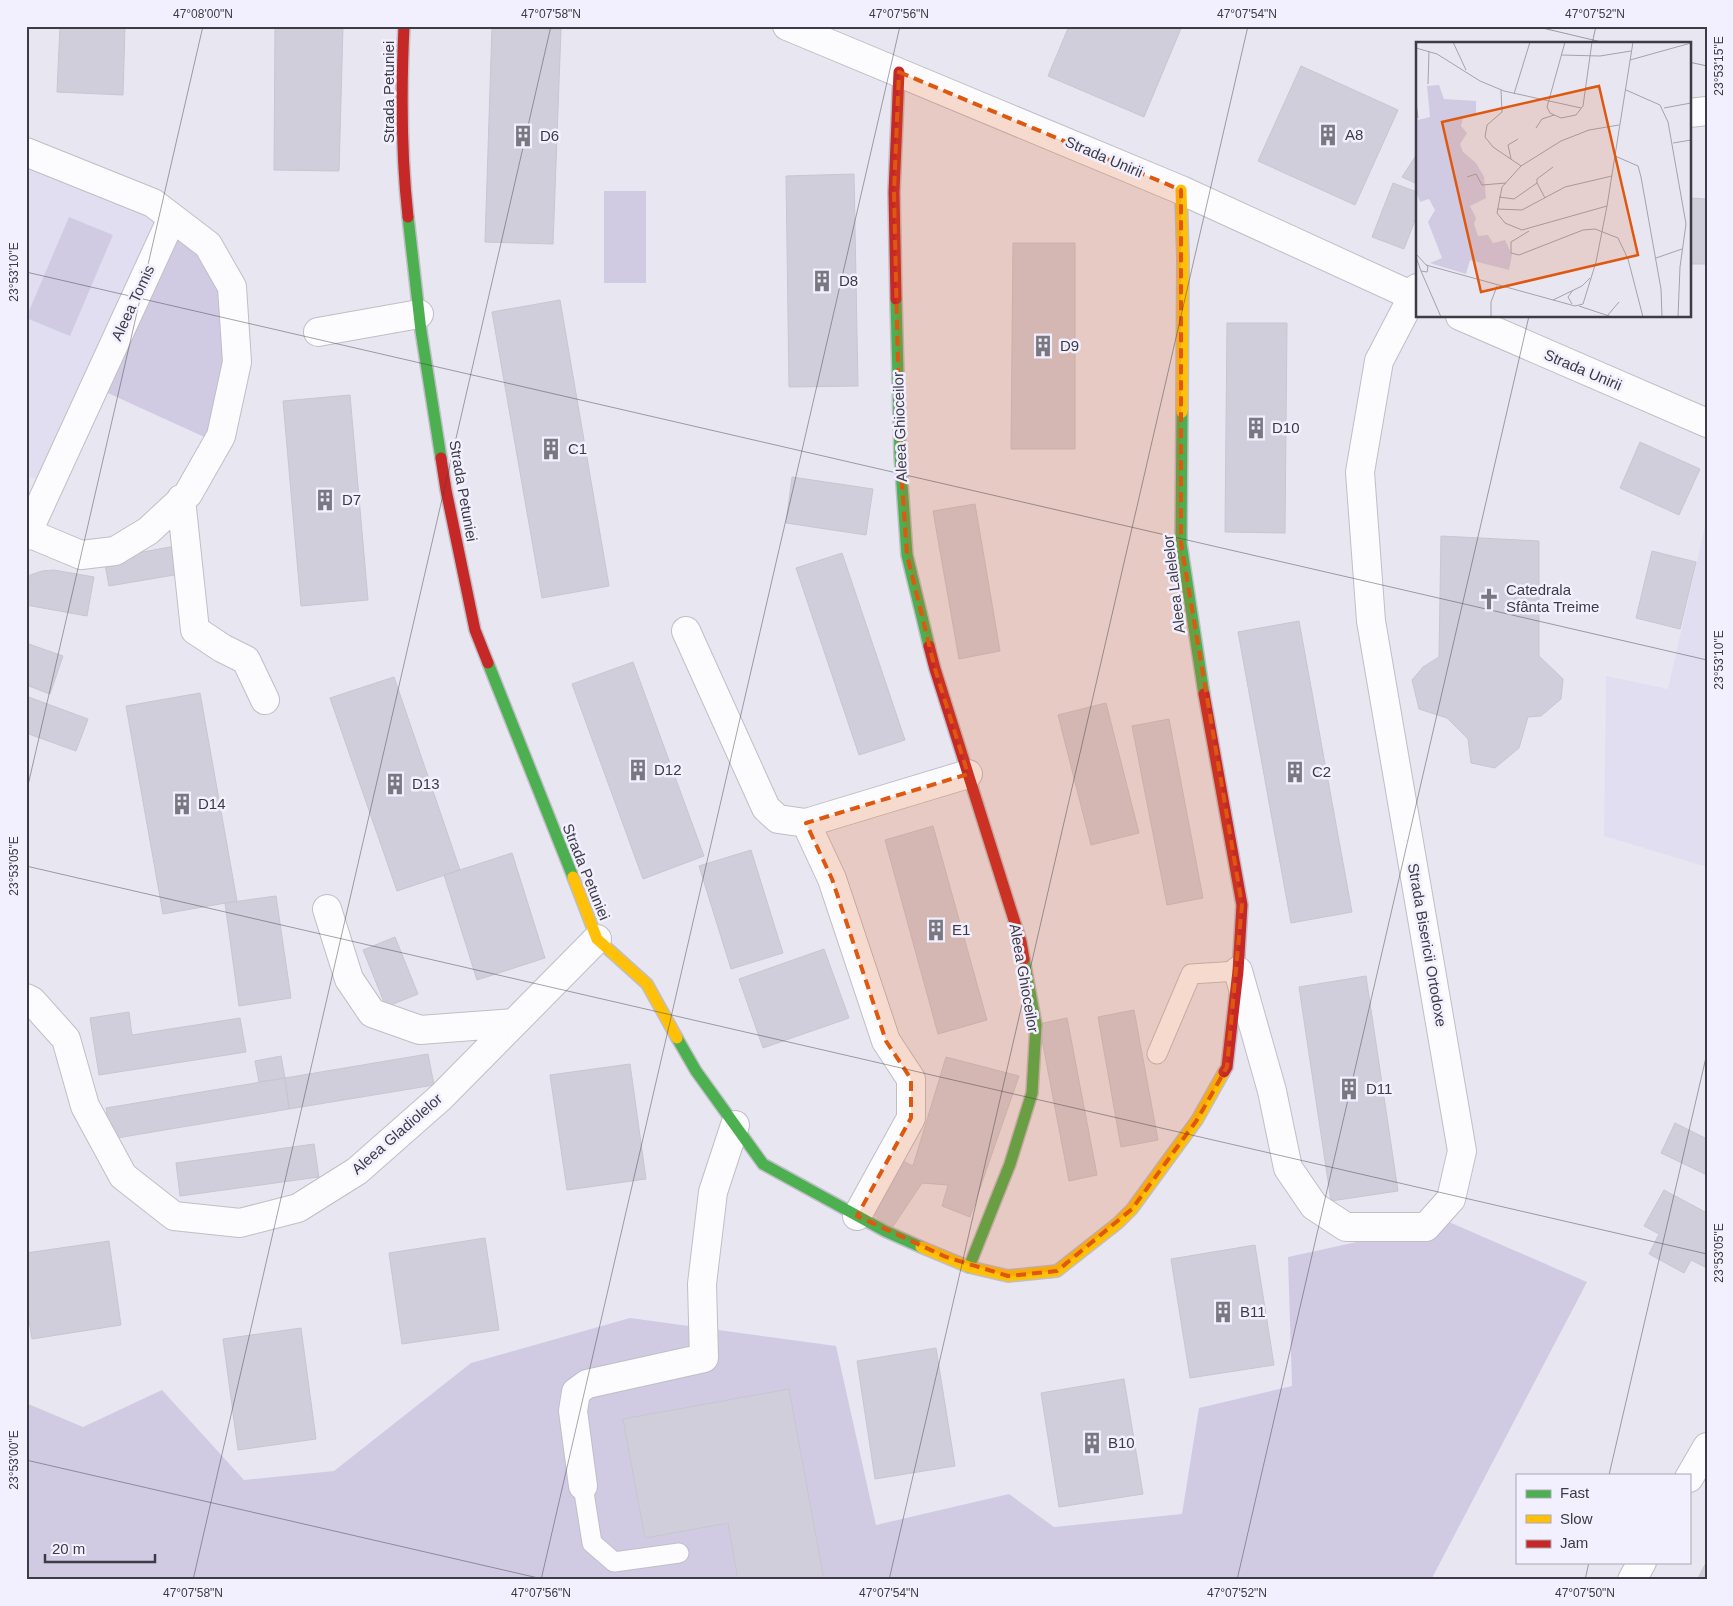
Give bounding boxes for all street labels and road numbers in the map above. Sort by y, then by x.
street label: Strada Petuniei [380,41,397,143]
street label: Strada Unirii [1063,133,1146,180]
street label: Aleea Tomis [108,262,157,343]
street label: Strada Unirii [1542,346,1625,393]
street label: Aleea Ghioceilor [889,372,910,482]
street label: Strada Petuniei [446,439,481,543]
street label: Aleea Lalelelor [1159,534,1188,634]
street label: Strada Petuniei [559,821,614,923]
street label: Strada Bisericii Ortodoxe [1405,862,1450,1028]
street label: Aleea Ghioceilor [1007,922,1042,1034]
street label: Aleea Gladiolelor [348,1090,445,1178]

